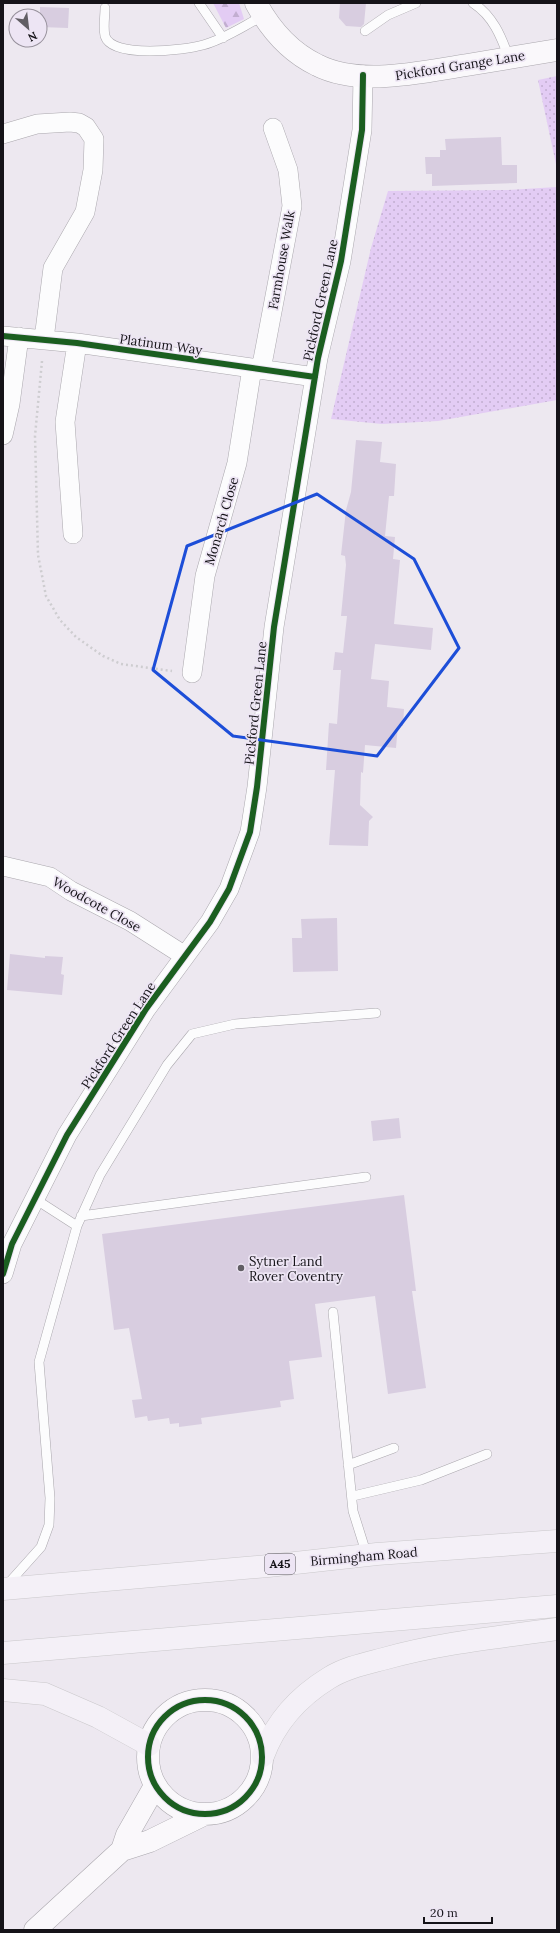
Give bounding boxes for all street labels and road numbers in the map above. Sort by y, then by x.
street label: Pickford Grange Lane [394,47,526,84]
street label: Farmhouse Walk [264,209,299,311]
street label: Pickford Green Lane [299,238,342,363]
street label: Platinum Way [119,330,203,359]
street label: Monarch Close [201,475,242,567]
street label: Pickford Green Lane [241,640,270,766]
street label: Woodcote Close [49,873,144,936]
street label: Pickford Green Lane [77,979,159,1092]
street label: Birmingham Road [310,1543,419,1570]
road number: A45 [265,1554,295,1574]

